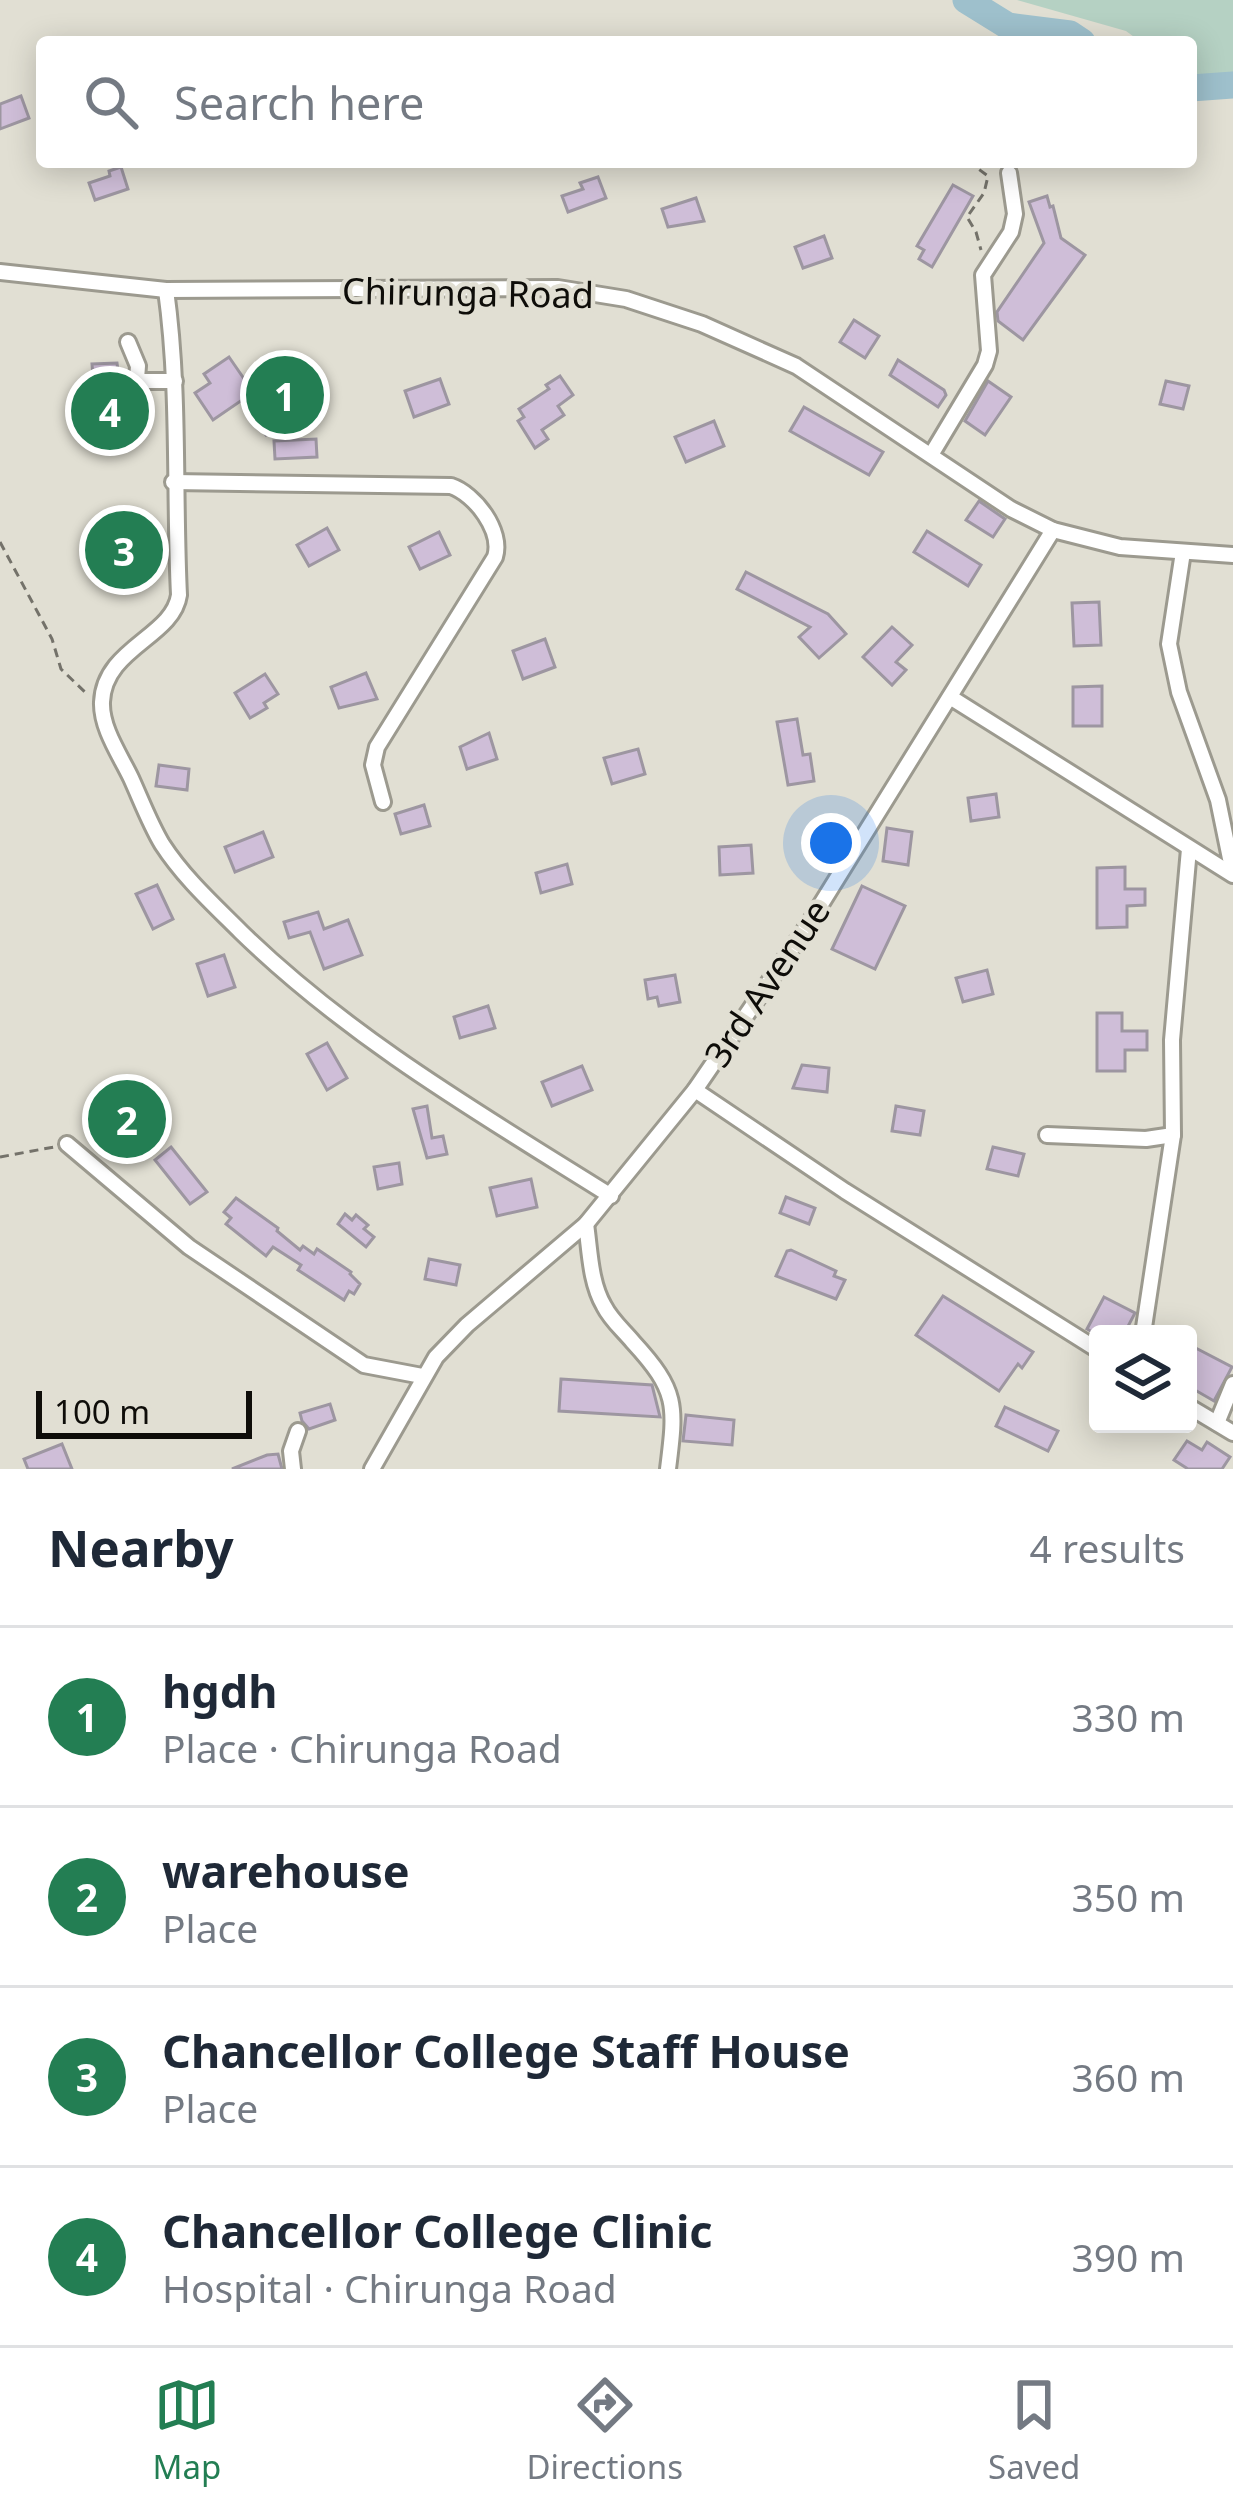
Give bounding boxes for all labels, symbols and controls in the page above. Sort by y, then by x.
search box [36,36,1197,168]
icon: search [78,69,144,135]
text: Search here [174,72,424,133]
street label: Chirunga Road [342,266,594,319]
pin: 1 [246,350,324,440]
pin: 4 [71,366,149,456]
pin: 3 [85,505,163,595]
your location [801,813,861,873]
street label: 3rd Avenue [692,889,841,1076]
pin: 2 [88,1074,166,1164]
map controls [1089,1325,1197,1433]
button: layers [1089,1325,1197,1433]
scale bar [36,1385,252,1438]
text: 100 m [54,1389,150,1434]
text: Nearby [48,1512,234,1582]
text: 4 results [1030,1521,1185,1574]
text: hgdh [162,1660,277,1721]
text: 1 [76,1690,98,1743]
text: 330 m [1071,1690,1185,1743]
text: Place · Chirunga Road [162,1721,562,1774]
text: warehouse [162,1840,410,1901]
text: 2 [76,1870,98,1923]
text: 350 m [1071,1870,1185,1923]
text: Place [162,1901,258,1954]
text: Chancellor College Staff House [162,2020,850,2081]
text: 3 [76,2050,98,2103]
text: 360 m [1071,2050,1185,2103]
text: Place [162,2081,258,2134]
text: Chancellor College Clinic [162,2200,713,2261]
text: 4 [76,2230,98,2283]
text: 390 m [1071,2230,1185,2283]
text: Hospital · Chirunga Road [162,2261,617,2314]
tab: Map [153,2372,221,2489]
tab: Directions [526,2372,683,2489]
tab: Saved [988,2372,1080,2489]

